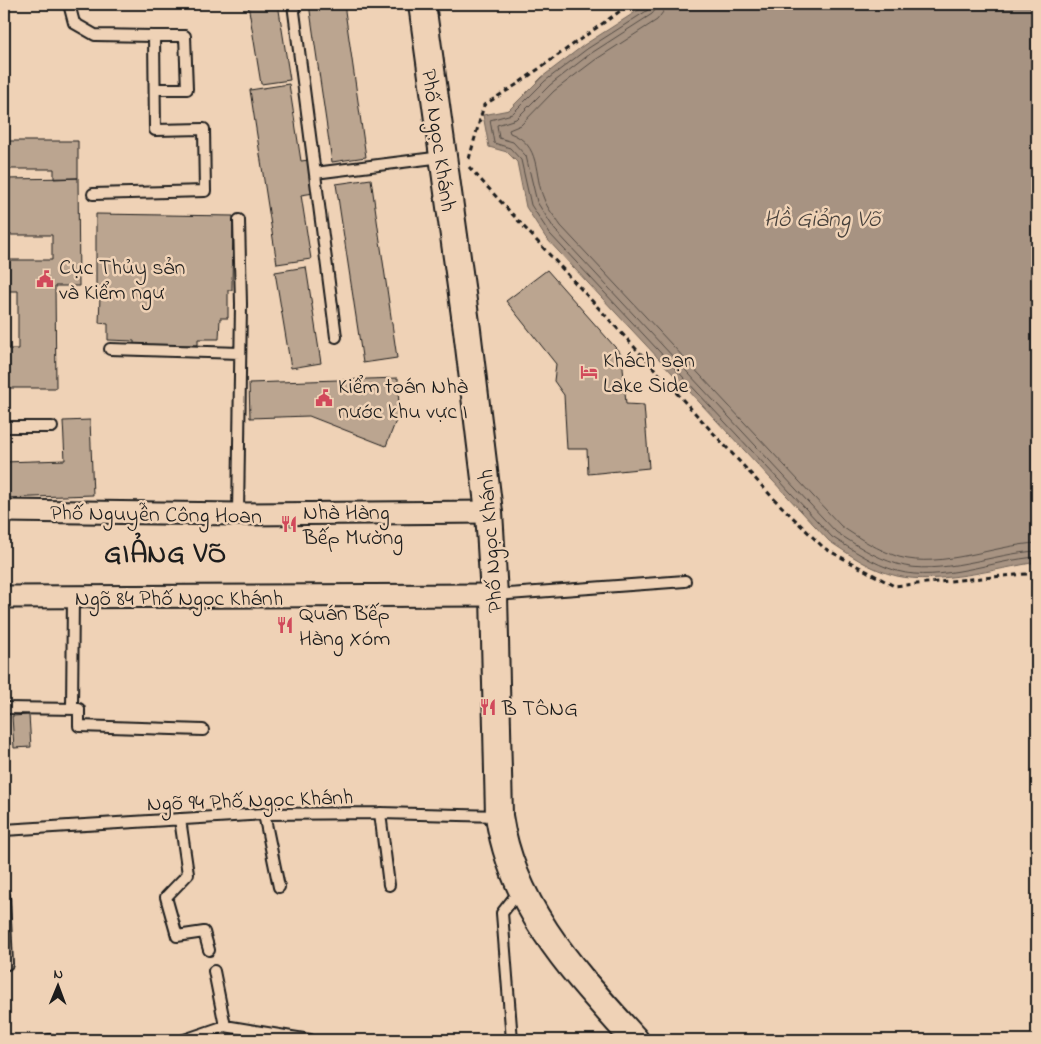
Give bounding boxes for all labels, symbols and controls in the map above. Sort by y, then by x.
street label: Phố Ngọc Khánh [410,67,463,214]
water label: Hồ Giảng Võ [764,203,883,238]
place label: Cục Thủy sản và Kiểm ngư [59,253,185,311]
public building icon: Cục Thủy sản và Kiểm ngư [35,269,55,289]
place label: Khách sạn Lake Side [603,346,695,403]
hotel icon: Khách sạn Lake Side [579,362,599,382]
place label: Kiểm toán Nhà nước khu vực I [338,372,468,429]
public building icon: Kiểm toán Nhà nước khu vực I [314,388,334,408]
street label: Phố Ngọc Khánh [471,468,514,614]
street label: Phố Nguyễn Công Hoan [50,498,262,535]
place label: Nhà Hàng Bếp Mường [302,498,403,556]
restaurant icon: Nhà Hàng Bếp Mường [279,514,299,534]
district label: GIẢNG VÕ [104,532,226,576]
street label: Ngõ 84 Phố Ngọc Khánh [75,584,283,617]
place label: Quán Bếp Hàng Xóm [299,599,390,657]
restaurant icon: Quán Bếp Hàng Xóm [275,615,295,635]
place label: B TÔNG [501,694,578,726]
restaurant icon: B TÔNG [478,697,498,717]
street label: Ngõ 94 Phố Ngọc Khánh [146,782,354,823]
north arrow [32,962,82,1012]
text: N [53,964,63,985]

